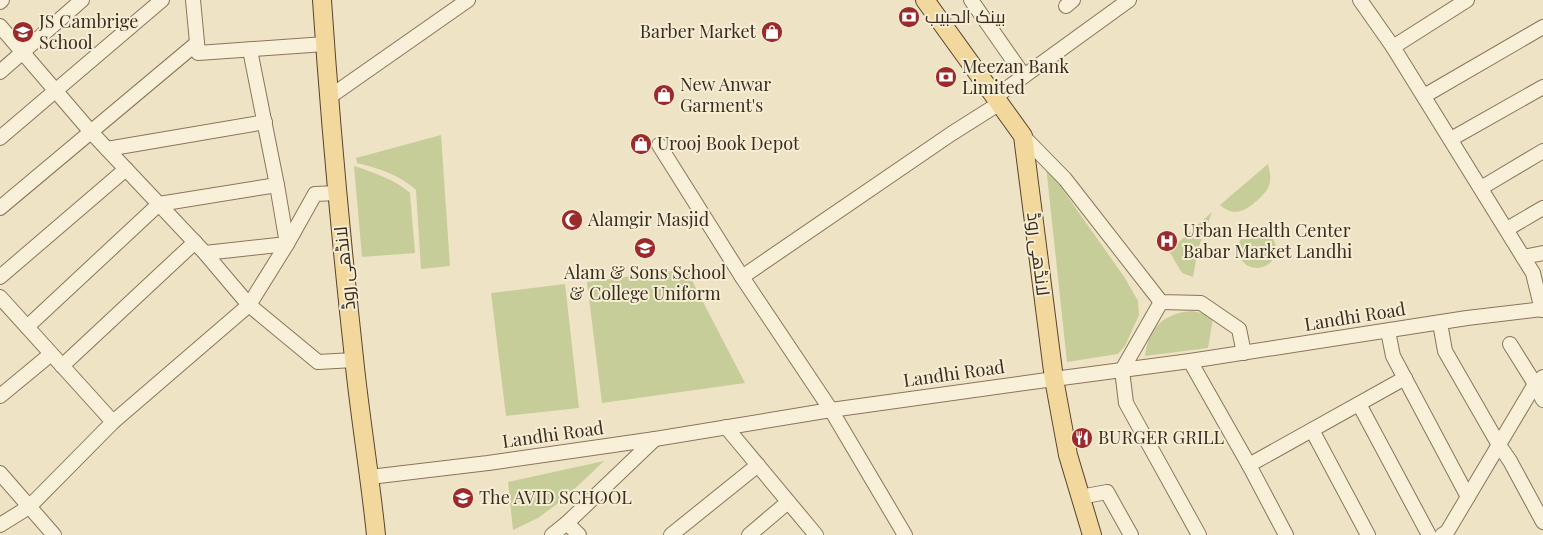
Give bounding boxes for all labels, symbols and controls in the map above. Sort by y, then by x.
place label: بينک الحبيب [925,4,1006,28]
bank icon: بينک الحبيب [897,5,921,29]
place label: JS Cambrige School [38,9,138,54]
place label: Barber Market [640,19,757,43]
school or university icon: JS Cambrige School [11,20,35,44]
shop icon: Barber Market [760,20,784,44]
place label: Meezan Bank Limited [962,54,1069,99]
bank icon: Meezan Bank Limited [934,65,958,89]
place label: New Anwar Garment's [680,72,771,117]
shop icon: New Anwar Garment's [652,83,676,107]
place label: Urooj Book Depot [657,131,800,155]
shop icon: Urooj Book Depot [629,132,653,156]
place label: Alamgir Masjid [587,207,710,231]
mosque icon: Alamgir Masjid [560,208,584,232]
street label: لانڈھی روڈ [1022,211,1056,297]
place label: Urban Health Center Babar Market Landhi [1183,218,1352,263]
street label: لانڈھی روڈ [328,225,360,311]
hospital icon: Urban Health Center Babar Market Landhi [1155,229,1179,253]
school or university icon: Alam & Sons School & College Uniform [633,236,657,260]
place label: Alam & Sons School & College Uniform [563,260,726,305]
street label: Landhi Road [1303,296,1408,336]
street label: Landhi Road [902,354,1007,392]
street label: Landhi Road [501,415,606,453]
place label: BURGER GRILL [1098,425,1225,449]
restaurant icon: BURGER GRILL [1070,426,1094,450]
place label: The AVID SCHOOL [479,485,632,509]
school or university icon: The AVID SCHOOL [451,486,475,510]

